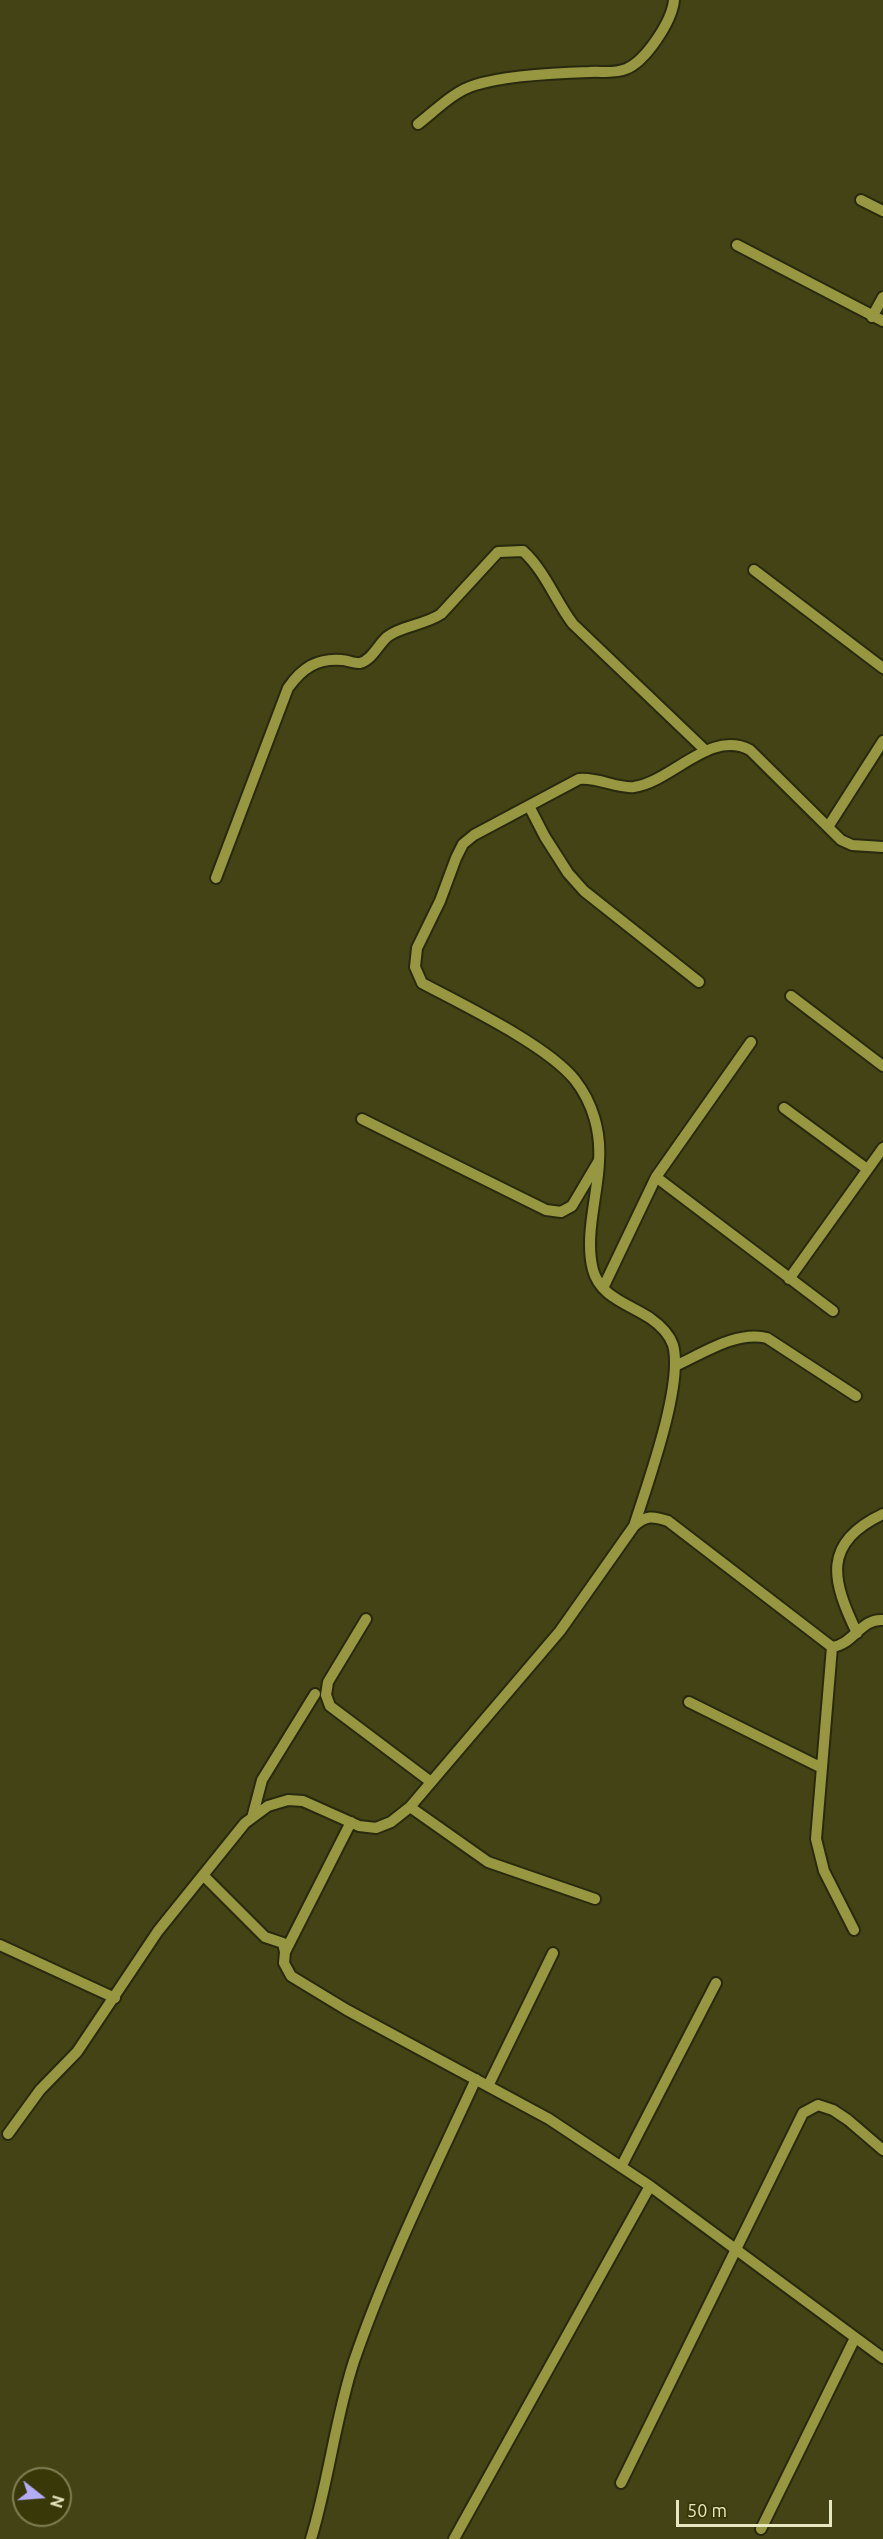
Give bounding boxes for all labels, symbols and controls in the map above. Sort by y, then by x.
north arrow [12,2467,72,2527]
scale bar [679,2488,835,2526]
text: N [47,2493,68,2510]
text: 50 m [687,2500,727,2520]

